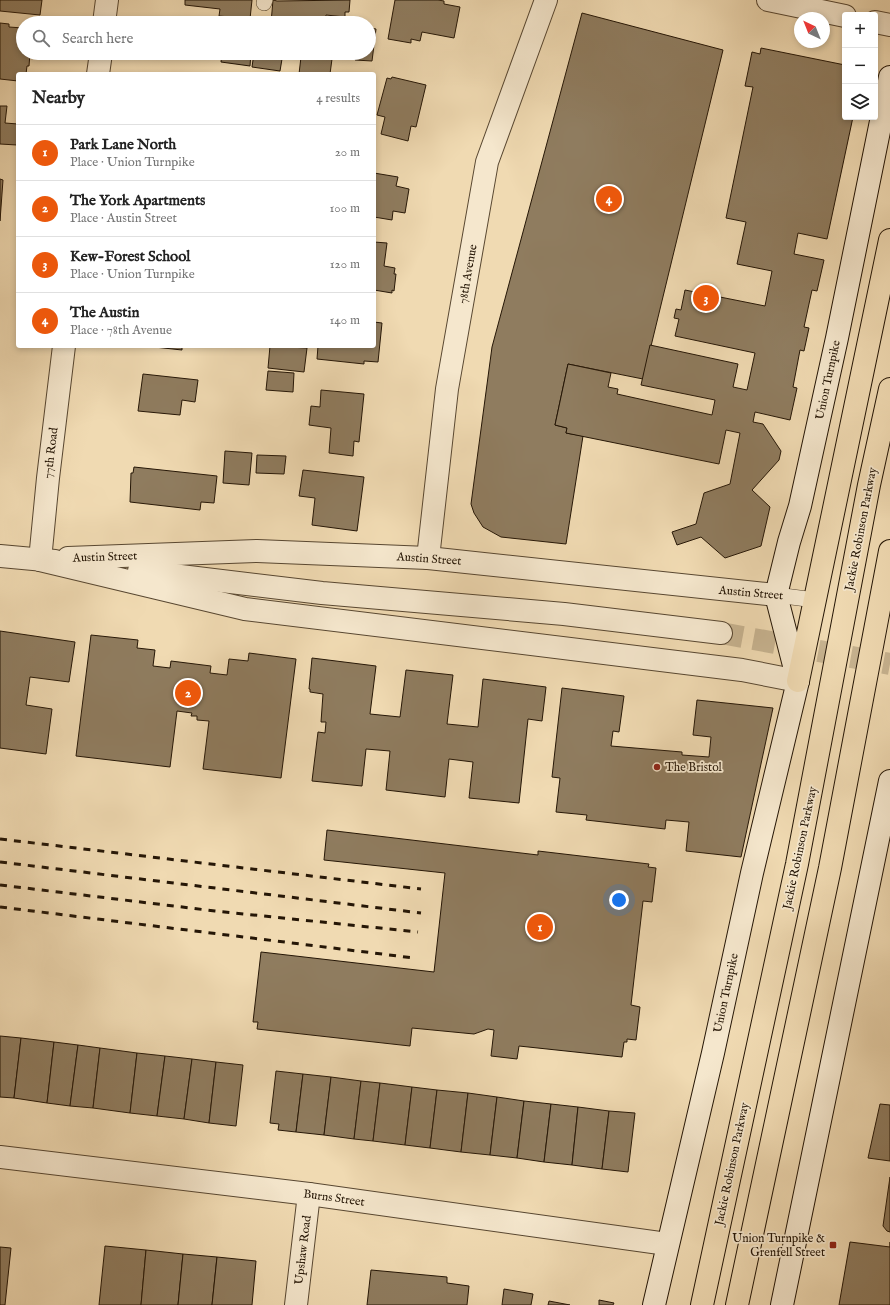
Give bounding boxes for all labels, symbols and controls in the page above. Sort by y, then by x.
north arrow [794,12,830,48]
map controls [842,12,878,120]
button: + [842,12,878,48]
search box [16,16,376,60]
icon: search [30,27,52,49]
text: Search here [62,29,133,48]
button: − [842,48,878,84]
button: layers [842,84,878,120]
text: Nearby [32,88,85,109]
text: 4 results [316,90,360,107]
text: Park Lane North [70,135,176,154]
text: 1 [43,144,47,161]
text: 20 m [335,144,360,161]
text: Place · Union Turnpike [70,154,195,171]
pin: 4 [596,184,622,214]
text: The York Apartments [70,191,205,210]
text: 2 [42,200,48,217]
text: 100 m [330,200,360,217]
text: Place · Austin Street [70,210,177,227]
street label: 78th Avenue [455,243,481,305]
text: Kew-Forest School [70,247,190,266]
text: 3 [43,256,47,273]
text: 120 m [330,256,360,273]
text: Place · Union Turnpike [70,266,195,283]
pin: 3 [693,283,719,313]
text: The Austin [70,303,139,322]
text: 4 [42,312,48,329]
text: 140 m [330,312,360,329]
text: Place · 78th Avenue [70,322,172,339]
street label: Union Turnpike [812,338,845,421]
street label: 77th Road [40,426,62,479]
street label: Jackie Robinson Parkway [841,466,881,594]
street label: Austin Street [71,548,138,566]
street label: Austin Street [395,549,462,569]
street label: Austin Street [717,583,784,603]
pin: 2 [175,678,201,708]
place label: The Bristol [665,760,723,775]
marker: The Bristol [652,762,662,772]
street label: Jackie Robinson Parkway [779,785,821,913]
your location [609,890,629,910]
pin: 1 [527,912,553,942]
street label: Union Turnpike [710,951,743,1034]
street label: Jackie Robinson Parkway [711,1101,753,1229]
street label: Burns Street [302,1186,366,1210]
street label: Upshaw Road [291,1214,316,1286]
place label: Union Turnpike & Grenfell Street [732,1231,825,1260]
marker: Union Turnpike & Grenfell Street [828,1240,838,1250]

